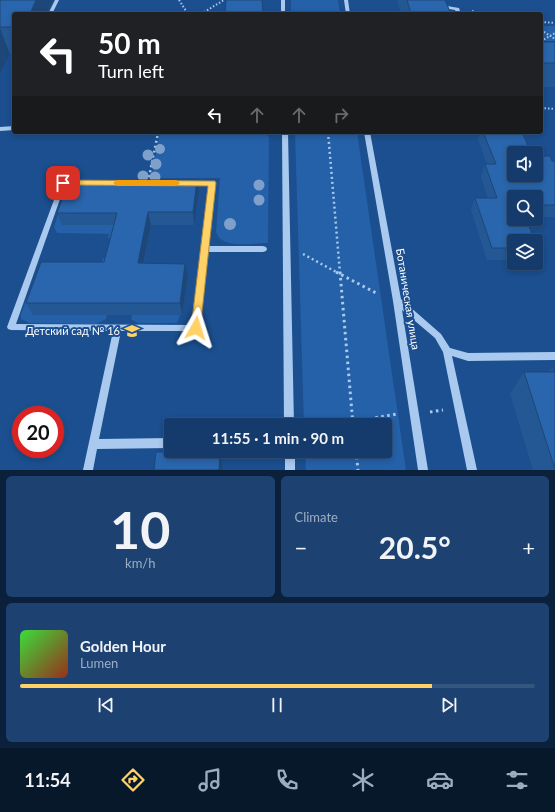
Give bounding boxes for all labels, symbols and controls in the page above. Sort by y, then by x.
text: 50 m [98,26,161,60]
icon: left [32,28,84,80]
text: Turn left [98,60,164,82]
icon: left [204,104,226,126]
icon: ahead [246,104,268,126]
icon: ahead [288,104,310,126]
icon: right [330,104,352,126]
map controls [507,146,543,270]
button: sound [507,146,543,182]
pin [46,166,80,200]
icon: arrive [52,172,74,194]
button: search [507,190,543,226]
button: layers [507,234,543,270]
street label: Ботаническая улица [394,247,423,351]
position arrow [175,307,217,349]
school or university icon: Детский сад № 16 [123,322,141,340]
place label: Детский сад № 16 [26,324,120,337]
speed limit sign: 20 [12,406,64,458]
text: 11:55 · 1 min · 90 m [212,429,344,447]
text: 10 [110,498,170,560]
text: Climate [295,509,338,525]
text: 20.5° [379,529,451,565]
text: − [295,534,307,561]
text: + [522,534,535,561]
text: km/h [125,555,155,571]
text: Golden Hour [80,637,166,655]
text: Lumen [80,655,118,671]
icon: previous [95,694,117,716]
icon: pause [266,694,288,716]
icon: next [438,694,460,716]
icon: directions [119,766,147,794]
icon: music [196,766,224,794]
icon: phone [273,766,301,794]
icon: climate [349,766,377,794]
icon: car [426,766,454,794]
icon: filters [503,766,531,794]
text: 11:54 [24,769,71,791]

